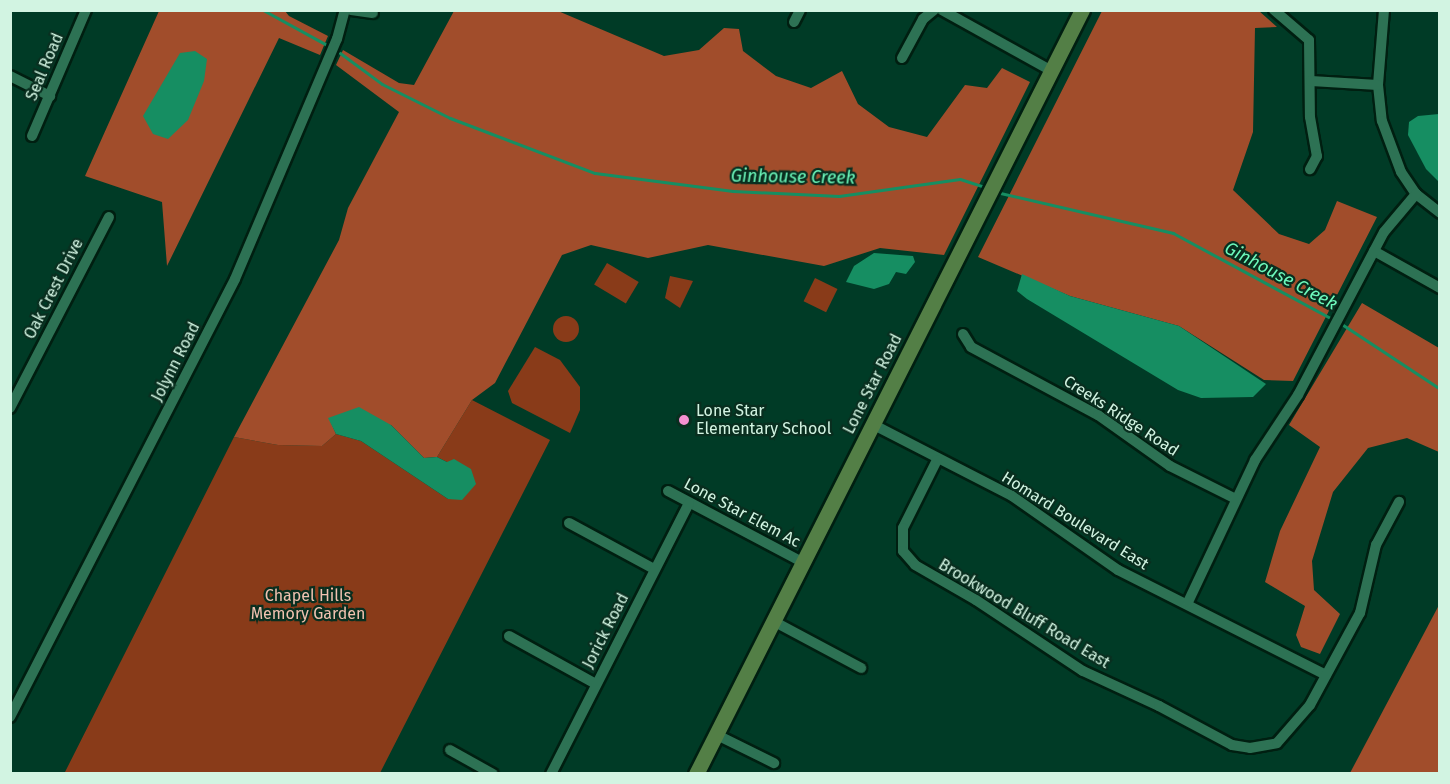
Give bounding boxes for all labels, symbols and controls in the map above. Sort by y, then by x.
street label: Seal Road [22,30,68,104]
water label: Ginhouse Creek [731,165,855,189]
street label: Oak Crest Drive [20,236,88,342]
water label: Ginhouse Creek [1221,237,1341,315]
street label: Jolynn Road [148,319,204,405]
street label: Lone Star Road [840,331,906,437]
street label: Creeks Ridge Road [1060,372,1182,460]
place label: Lone Star Elementary School [696,401,831,439]
marker: Lone Star Elementary School [677,413,691,427]
street label: Homard Boulevard East [998,468,1152,574]
street label: Lone Star Elem Ac [680,474,804,552]
street label: Brookwood Bluff Road East [935,555,1113,673]
park label: Chapel Hills Memory Garden [251,586,365,624]
street label: Jorick Road [579,590,633,672]

